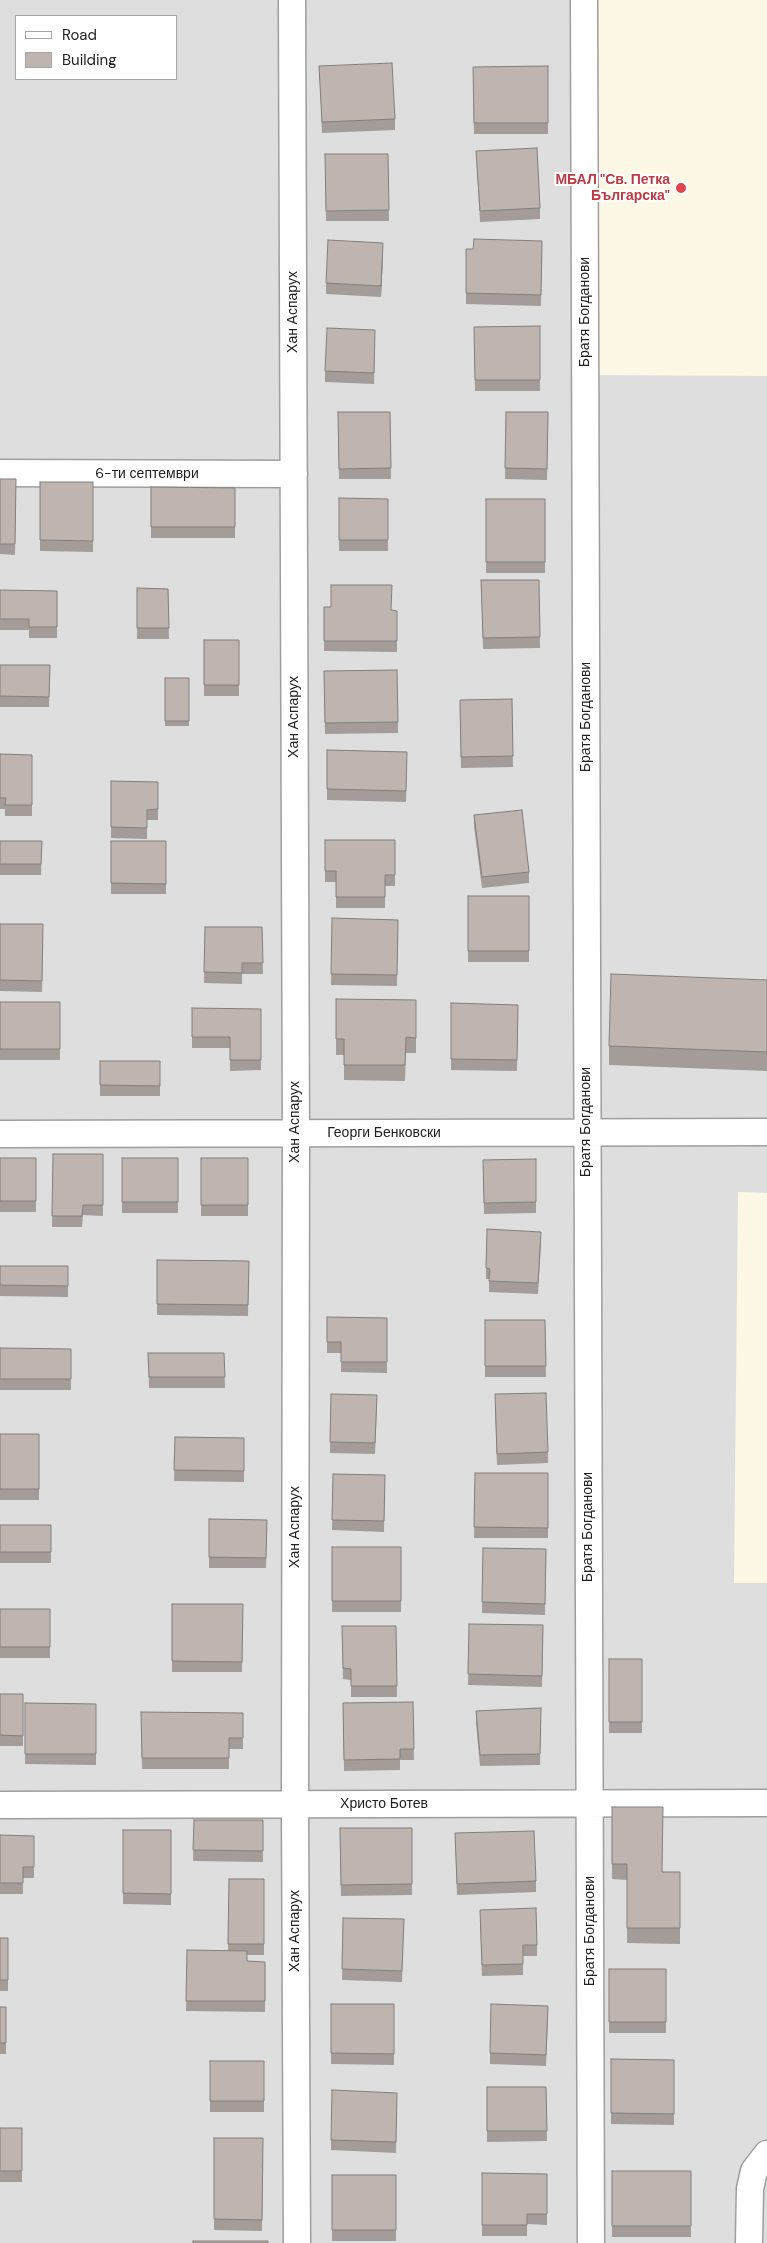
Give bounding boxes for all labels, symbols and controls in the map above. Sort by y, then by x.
legend [15,15,178,80]
text: Road [62,25,97,45]
text: Building [62,50,117,70]
place label: МБАЛ "Св. Петка Българска" [555,172,670,204]
marker: МБАЛ "Св. Петка Българска" [674,181,688,195]
street label: Братя Богданови [577,257,593,367]
street label: Хан Аспарух [285,271,301,353]
street label: 6-ти септември [95,466,199,482]
street label: Братя Богданови [578,662,594,772]
street label: Хан Аспарух [286,676,302,758]
street label: Братя Богданови [578,1067,594,1177]
street label: Хан Аспарух [287,1081,303,1163]
street label: Георги Бенковски [327,1125,441,1141]
street label: Братя Богданови [580,1472,596,1582]
street label: Хан Аспарух [287,1486,303,1568]
street label: Христо Ботев [340,1796,428,1812]
street label: Братя Богданови [582,1876,598,1986]
street label: Хан Аспарух [287,1890,303,1972]

